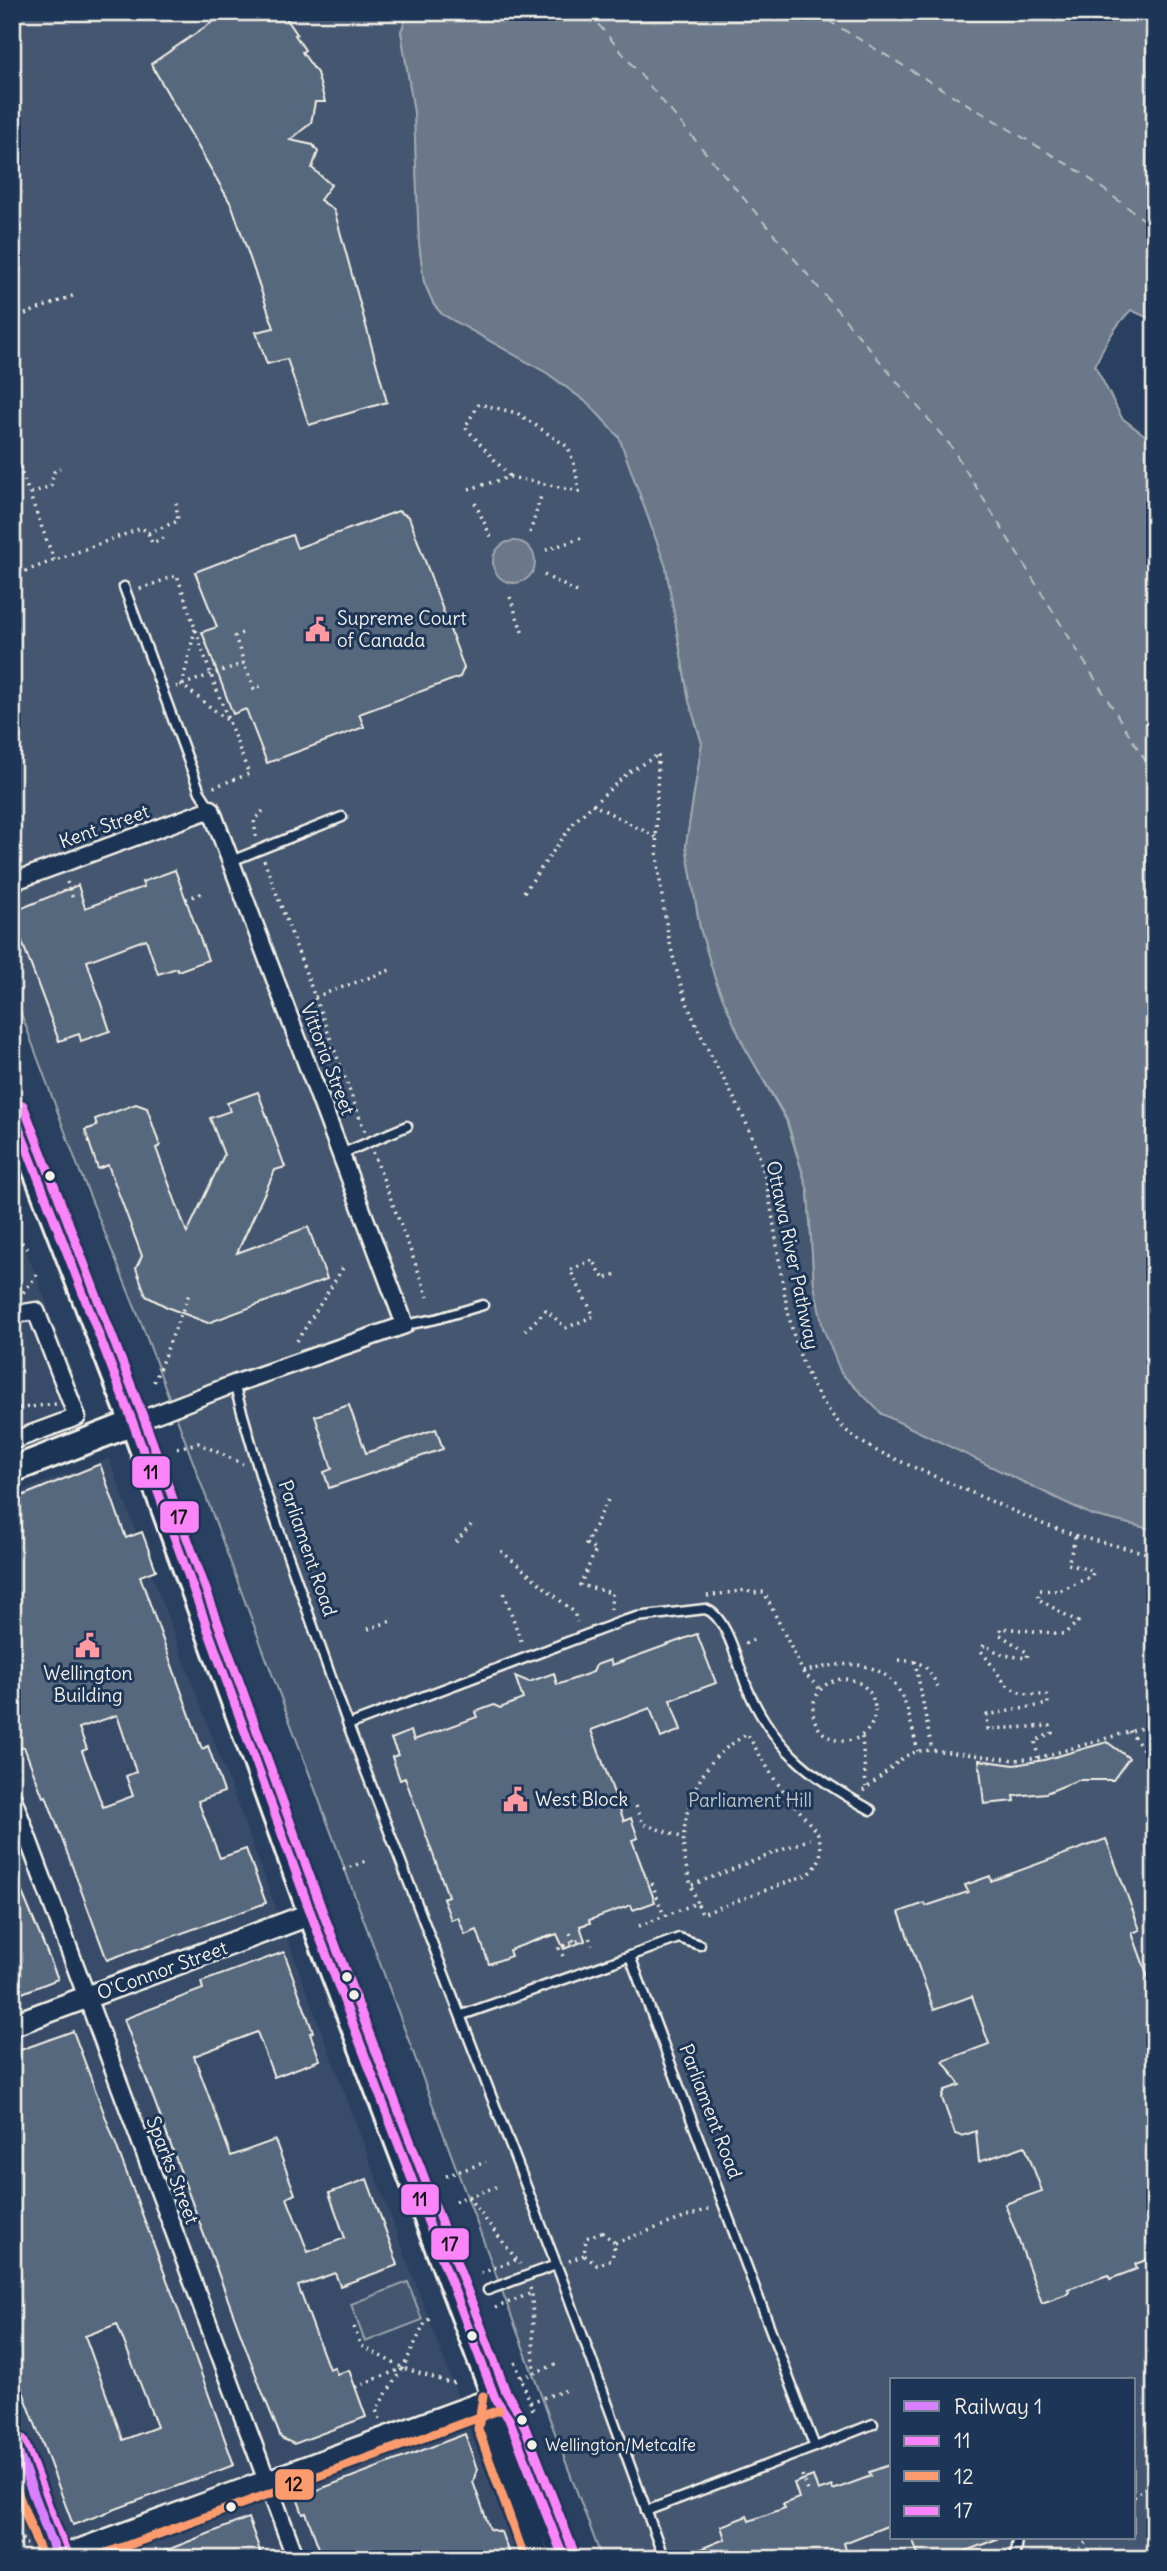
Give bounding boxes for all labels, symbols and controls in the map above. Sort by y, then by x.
place label: Supreme Court of Canada [337,606,467,652]
public building icon: Supreme Court of Canada [303,615,331,643]
street label: Kent Street [56,799,152,853]
street label: Vittoria Street [296,1000,360,1118]
street label: Ottawa River Pathway [761,1158,825,1352]
unlabelled marker [43,1169,57,1183]
line badge: 11 [131,1455,171,1489]
text: 11 [143,1460,159,1484]
street label: Parliament Road [274,1477,342,1619]
line badge: 17 [159,1500,200,1534]
text: 17 [171,1505,188,1529]
public building icon: Wellington Building [74,1631,102,1659]
place label: Wellington Building [43,1661,133,1707]
public building icon: West Block [501,1785,529,1813]
place label: West Block [535,1787,628,1811]
park label: Parliament Hill [688,1788,812,1812]
street label: O'Connor Street [94,1935,230,2005]
unlabelled marker [340,1970,354,1984]
unlabelled marker [347,1988,361,2002]
street label: Parliament Road [674,2040,748,2182]
street label: Sparks Street [141,2113,205,2227]
line badge: 11 [400,2183,440,2216]
text: 11 [412,2187,428,2211]
line badge: 17 [430,2227,470,2261]
text: 17 [442,2232,459,2256]
unlabelled marker [465,2329,479,2343]
legend [890,2378,1136,2540]
text: Railway 1 [954,2393,1042,2420]
unlabelled marker [515,2413,529,2427]
text: 11 [954,2427,971,2454]
place label: Wellington/Metcalfe [545,2434,696,2456]
marker: Wellington/Metcalfe [525,2438,539,2452]
text: 12 [954,2463,974,2490]
line badge: 12 [274,2468,315,2501]
text: 12 [285,2472,303,2496]
text: 17 [954,2497,973,2524]
unlabelled marker [224,2500,238,2514]

